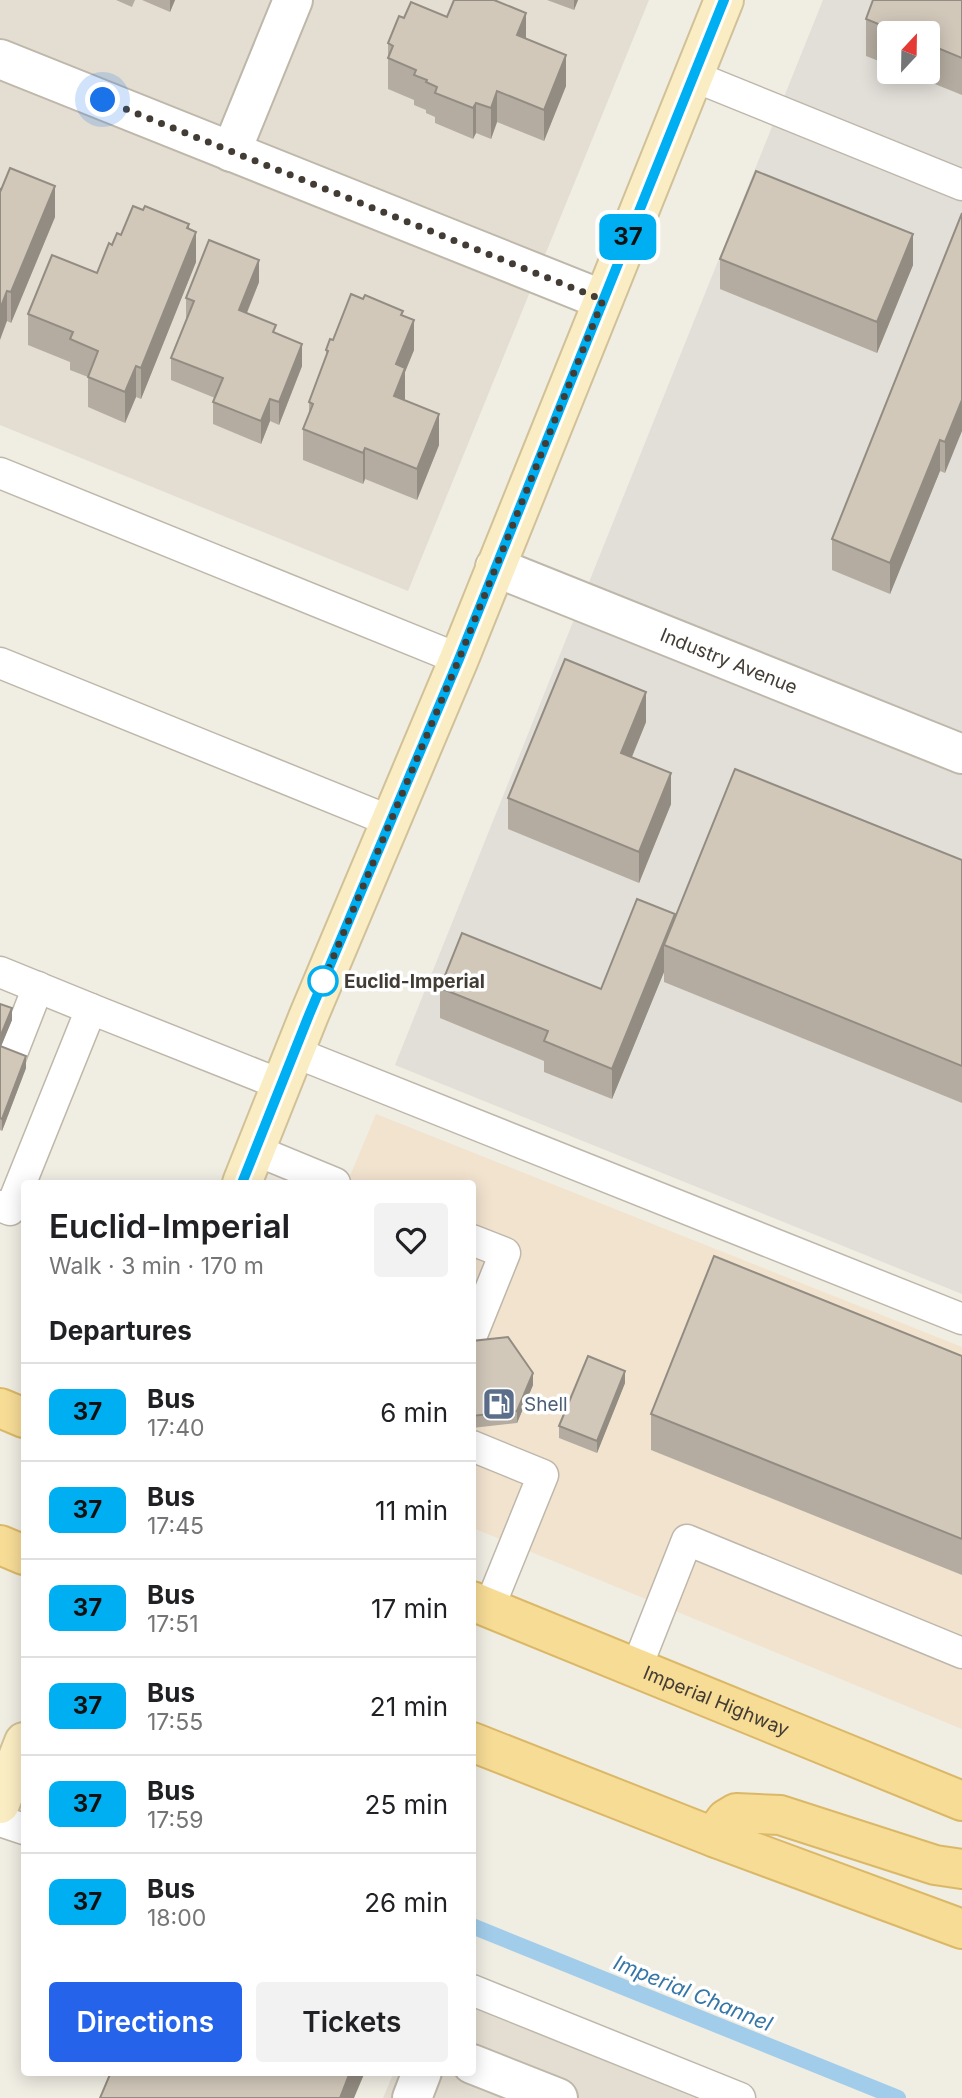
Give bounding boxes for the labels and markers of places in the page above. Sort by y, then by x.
marker: Euclid-Imperial [308,966,338,996]
place label: Euclid-Imperial [344,970,485,993]
fuel station icon: Shell [480,1385,518,1423]
place label: Shell [524,1393,568,1416]

